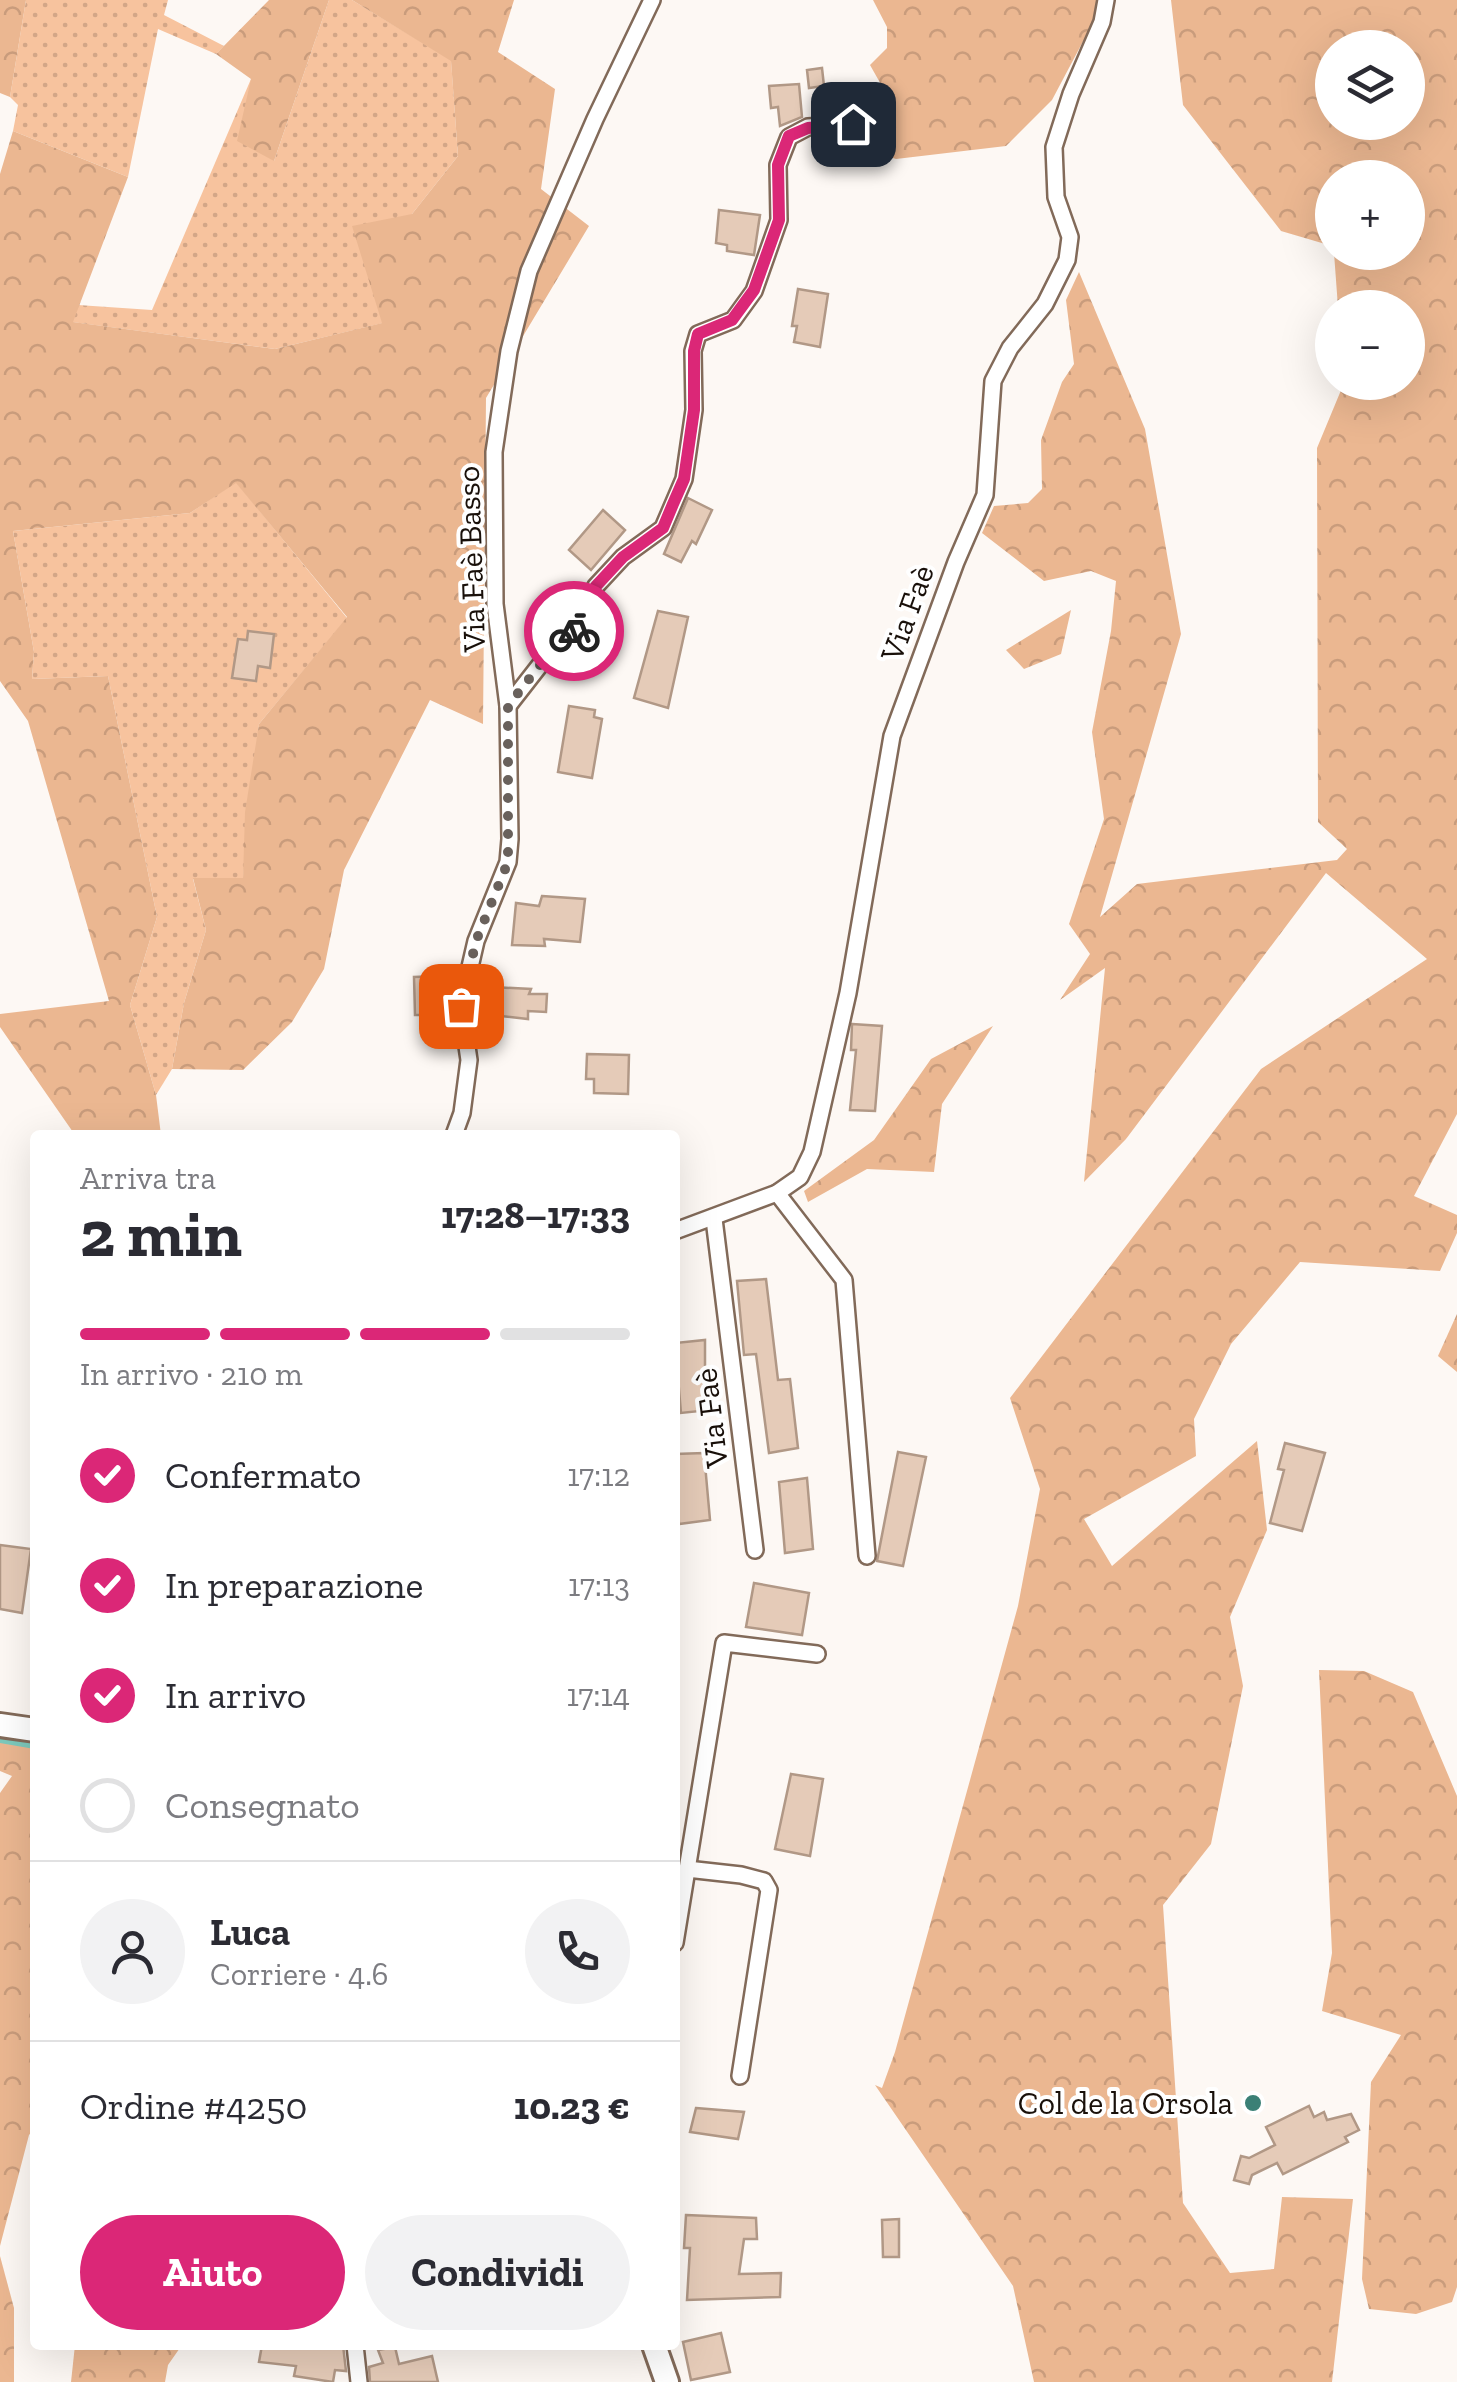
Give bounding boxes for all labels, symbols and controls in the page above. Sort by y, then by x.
map controls [1315,30,1425,400]
button: layers [1315,30,1425,140]
pin [811,82,896,167]
icon: home [826,97,881,152]
button: + [1315,160,1425,270]
button: − [1315,290,1425,400]
street label: Via Faè Basso [449,465,493,654]
street label: Via Faè [872,560,942,667]
courier [524,581,624,681]
icon: bike [547,604,602,659]
pin [419,964,504,1049]
icon: bag [434,979,489,1034]
text: Arriva tra [80,1159,216,1197]
text: 17:28–17:33 [441,1192,630,1238]
text: 2 min [80,1195,242,1273]
text: In arrivo · 210 m [80,1355,303,1393]
street label: Via Faè [686,1366,736,1471]
icon: check [80,1448,135,1503]
text: Confermato [165,1452,361,1498]
text: 17:12 [567,1456,630,1494]
icon: check [80,1558,135,1613]
text: In preparazione [165,1562,423,1608]
text: 17:13 [568,1566,630,1604]
icon: check [80,1668,135,1723]
text: In arrivo [165,1672,306,1718]
text: 17:14 [566,1676,630,1714]
text: Consegnato [165,1782,360,1828]
button: person [80,1899,185,2004]
button: phone [525,1899,630,2004]
text: Luca [210,1909,290,1955]
text: Corriere · 4.6 [210,1955,388,1993]
text: Ordine #4250 [80,2083,307,2129]
text: 10.23 € [514,2083,630,2129]
place label: Col de la Orsola [1018,2084,1233,2122]
marker: Col de la Orsola [1242,2092,1264,2114]
button: Aiuto [80,2215,345,2330]
button: Condividi [365,2215,630,2330]

